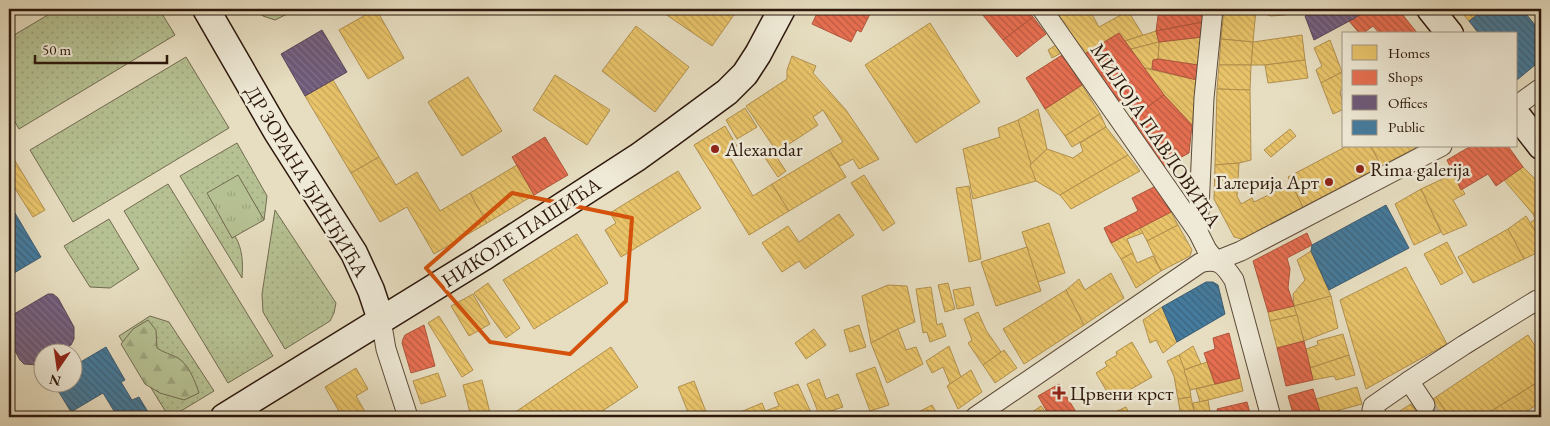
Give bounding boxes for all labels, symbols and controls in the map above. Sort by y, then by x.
scale bar [35,32,168,64]
legend [1342,32,1518,148]
street label: МИЛОЈА ПАВЛОВИЋА [1085,38,1227,232]
text: 50 m [42,40,71,59]
text: Homes [1388,43,1430,62]
text: Shops [1388,67,1423,86]
street label: ДР ЗОРАНА ЂИНЂИЋА [239,80,375,282]
text: Offices [1388,93,1428,112]
text: Public [1388,117,1425,136]
place label: Alexandar [724,136,803,162]
marker: Alexandar [709,143,721,155]
place label: Rima galerija [1370,156,1470,182]
marker: Rima galerija [1354,163,1366,175]
place label: Галерија Арт [1216,169,1319,195]
street label: НИКОЛЕ ПАШИЋА [436,171,606,293]
marker: Галерија Арт [1323,176,1335,188]
north arrow [32,344,82,394]
text: N [47,370,63,391]
place label: Црвени крст [1070,380,1173,406]
marker: Црвени крст [1052,386,1066,400]

